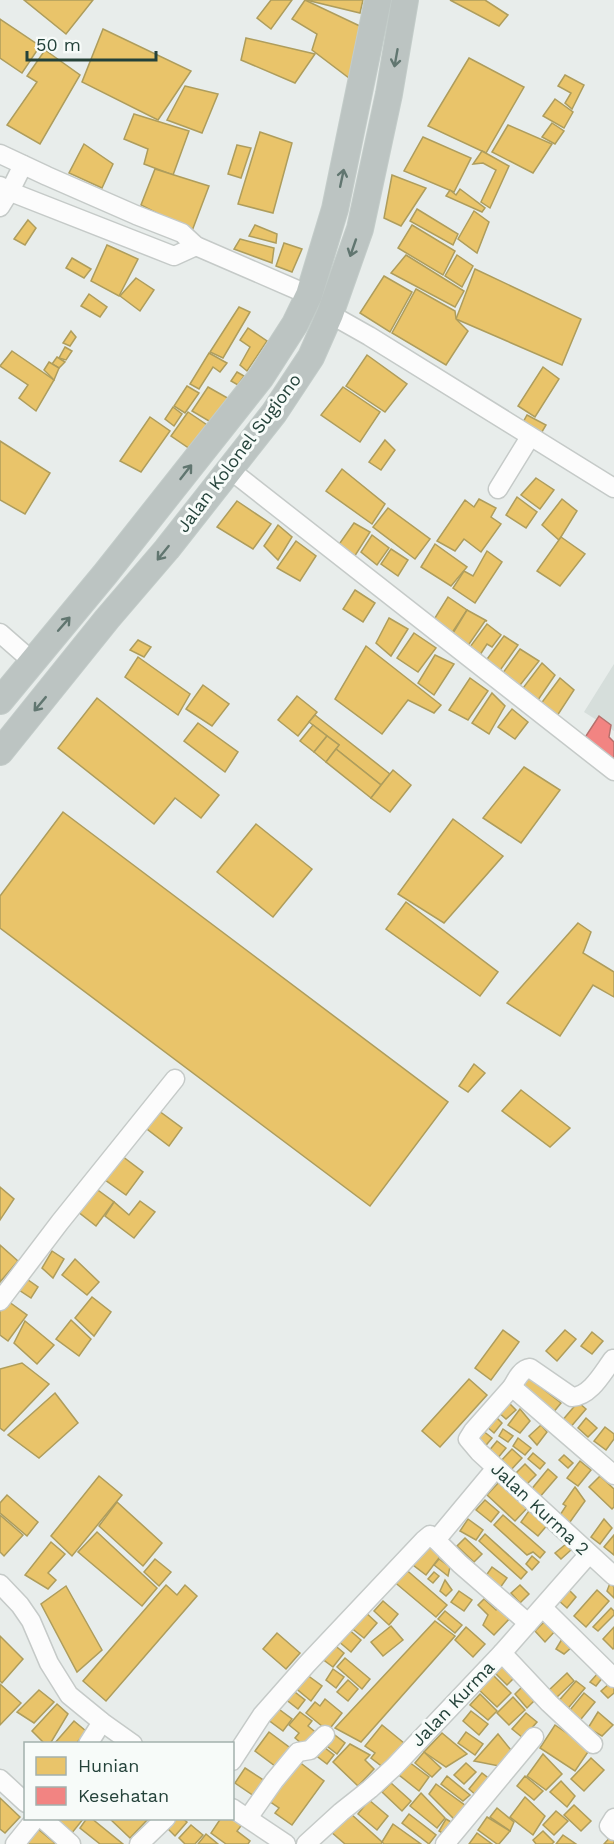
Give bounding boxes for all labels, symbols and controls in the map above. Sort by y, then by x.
scale bar [27,24,156,62]
text: 50 m [36,34,81,55]
one-way arrow [390,47,401,67]
one-way arrow [337,169,348,188]
one-way arrow [347,238,358,257]
street label: Jalan Kolonel Sugiono [172,369,305,536]
one-way arrow [179,464,192,480]
one-way arrow [157,545,170,561]
one-way arrow [57,617,71,632]
one-way arrow [33,696,47,711]
street label: Jalan Kurma 2 [487,1458,594,1559]
street label: Jalan Kurma [407,1657,498,1751]
legend [24,1742,234,1820]
text: Hunian [78,1755,139,1776]
text: Kesehatan [78,1785,169,1806]

